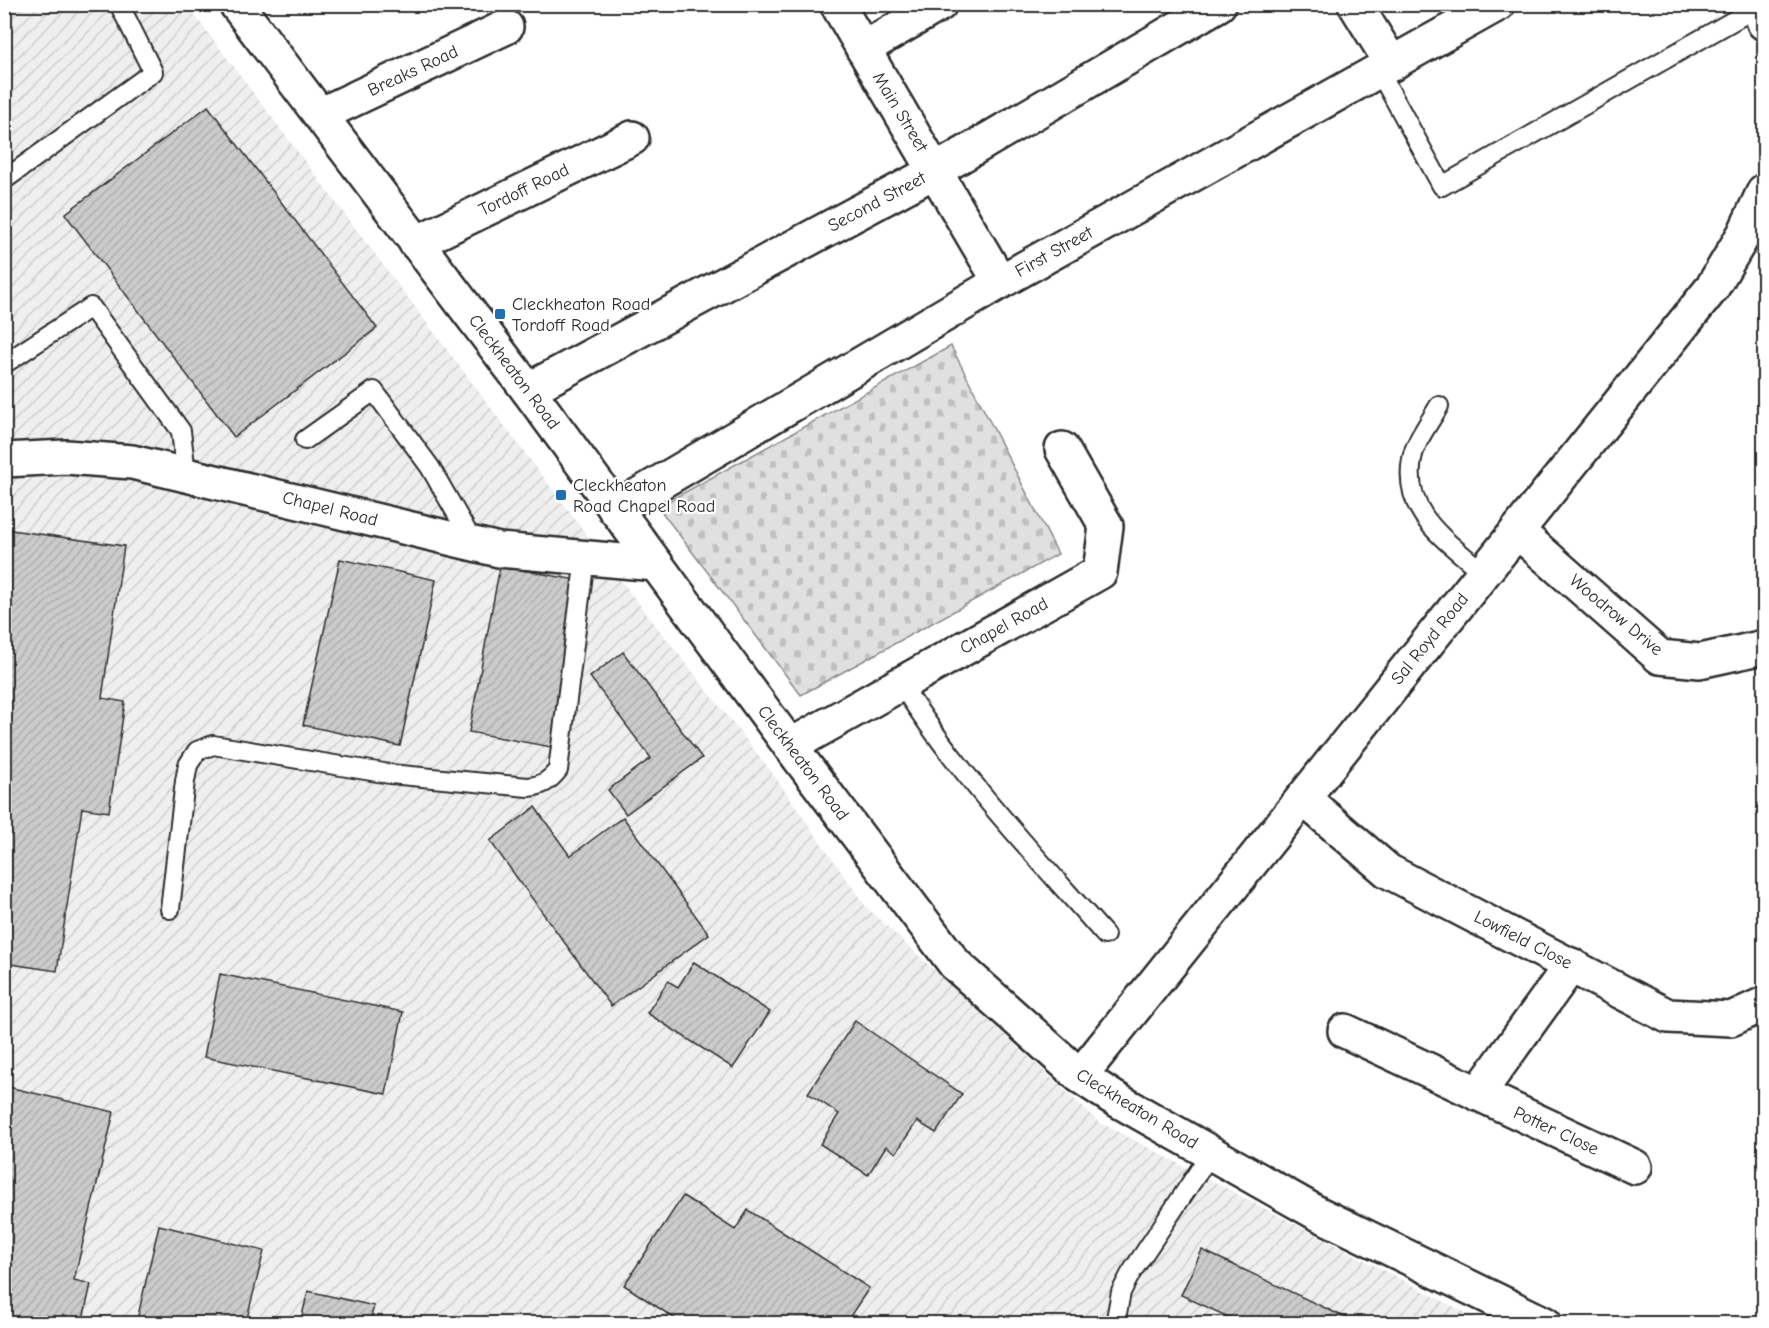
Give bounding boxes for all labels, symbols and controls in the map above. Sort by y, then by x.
street label: Breaks Road [364,41,462,101]
street label: Main Street [868,68,932,156]
street label: Tordoff Road [475,159,573,221]
street label: Second Street [825,167,930,237]
street label: First Street [1012,222,1097,282]
place label: Cleckheaton Road Tordoff Road [512,294,650,336]
marker: Cleckheaton Road Tordoff Road [493,307,507,321]
street label: Cleckheaton Road [464,310,564,434]
place label: Cleckheaton Road Chapel Road [573,475,715,517]
street label: Chapel Road [280,487,380,531]
marker: Cleckheaton Road Chapel Road [554,488,568,502]
street label: Woodrow Drive [1565,570,1667,660]
street label: Sal Royd Road [1387,589,1473,689]
street label: Chapel Road [956,593,1052,659]
street label: Cleckheaton Road [753,701,853,825]
street label: Lowfield Close [1470,906,1576,974]
street label: Cleckheaton Road [1072,1064,1202,1154]
street label: Potter Close [1510,1102,1602,1160]

